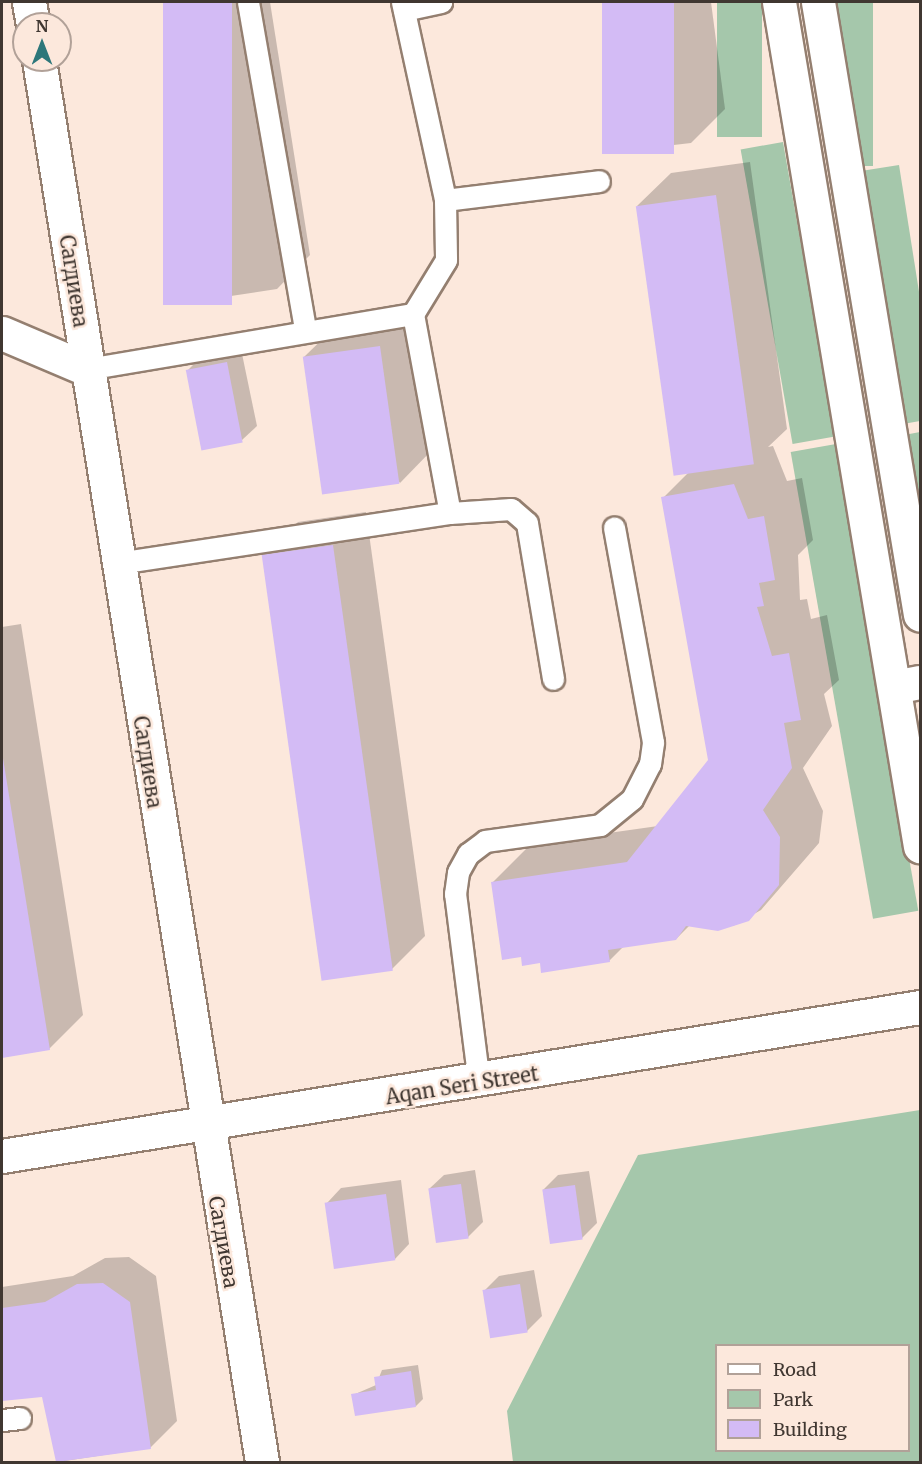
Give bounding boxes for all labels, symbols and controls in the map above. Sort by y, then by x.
north arrow [12,12,72,72]
text: N [36,16,48,36]
street label: Сагдиева [55,233,93,329]
street label: Сагдиева [129,714,167,810]
street label: Aqan Seri Street [384,1061,540,1109]
street label: Сагдиева [204,1194,244,1290]
legend [715,1344,910,1452]
text: Road [773,1358,817,1381]
text: Park [773,1388,813,1411]
text: Building [773,1418,847,1441]

